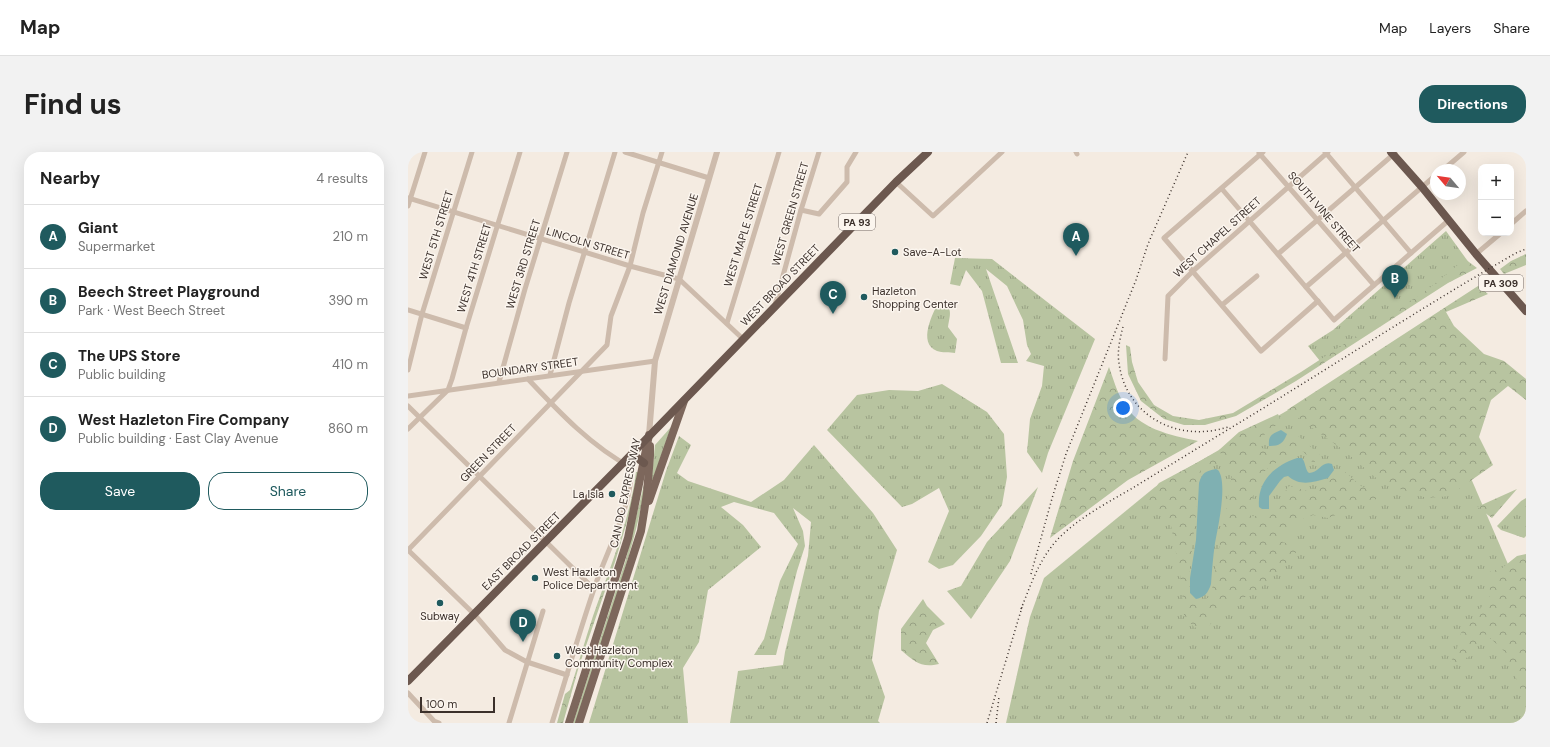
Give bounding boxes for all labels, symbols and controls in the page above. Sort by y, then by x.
text: Map [20,15,60,40]
text: Map [1379,19,1407,37]
text: Layers [1429,19,1471,37]
text: Share [1493,19,1530,37]
button: Directions [1419,85,1526,123]
text: Find us [24,86,122,123]
street label: WEST GREEN STREET [768,160,812,268]
north arrow [1430,164,1466,200]
map controls [1478,164,1514,236]
button: + [1478,164,1514,200]
text: Nearby [40,167,100,189]
street label: SOUTH VINE STREET [1285,169,1363,255]
text: 4 results [316,170,368,187]
street label: WEST MAPLE STREET [721,182,765,288]
street label: WEST 5TH STREET [416,189,456,281]
street label: WEST DIAMOND AVENUE [651,192,701,316]
street label: WEST CHAPEL STREET [1170,194,1264,280]
button: − [1478,200,1514,236]
road number: PA 93 [839,214,875,230]
street label: WEST 3RD STREET [503,217,543,311]
text: Giant [78,218,118,238]
street label: WEST 4TH STREET [454,222,494,314]
pin: A [1063,223,1089,256]
street label: LINCOLN STREET [545,224,631,262]
text: A [48,228,58,245]
text: 210 m [333,228,368,245]
text: Supermarket [78,238,155,255]
street label: WEST BROAD STREET [737,241,823,329]
place label: Save-A-Lot [903,245,962,259]
marker: Save-A-Lot [890,247,900,257]
pin: B [1382,265,1408,298]
road number: PA 309 [1479,275,1523,291]
pin: C [820,281,846,314]
text: Beech Street Playground [78,282,260,302]
place label: Hazleton Shopping Center [872,284,958,311]
text: B [49,292,57,309]
text: 390 m [329,292,368,309]
marker: Hazleton Shopping Center [859,292,869,302]
text: Park · West Beech Street [78,302,225,319]
text: The UPS Store [78,346,180,366]
street label: BOUNDARY STREET [481,354,579,382]
text: C [48,356,58,373]
text: 410 m [332,356,368,373]
text: Public building [78,366,166,383]
your location [1113,398,1133,418]
text: West Hazleton Fire Company [78,410,289,430]
text: D [48,420,58,437]
text: 860 m [328,420,368,437]
street label: GREEN STREET [457,421,519,485]
text: Public building · East Clay Avenue [78,430,278,447]
street label: CAN DO EXPRESSWAY [607,436,644,549]
button: Save [40,472,200,510]
button: Share [208,472,368,510]
place label: La Isla [573,487,604,501]
marker: La Isla [607,489,617,499]
street label: EAST BROAD STREET [479,509,563,593]
place label: West Hazleton Police Department [543,565,638,592]
marker: West Hazleton Police Department [530,573,540,583]
marker: Subway [435,598,445,608]
place label: Subway [420,609,460,623]
pin: D [510,609,536,642]
place label: West Hazleton Community Complex [565,643,673,670]
marker: West Hazleton Community Complex [552,651,562,661]
scale bar [420,695,495,714]
text: 100 m [426,697,457,711]

